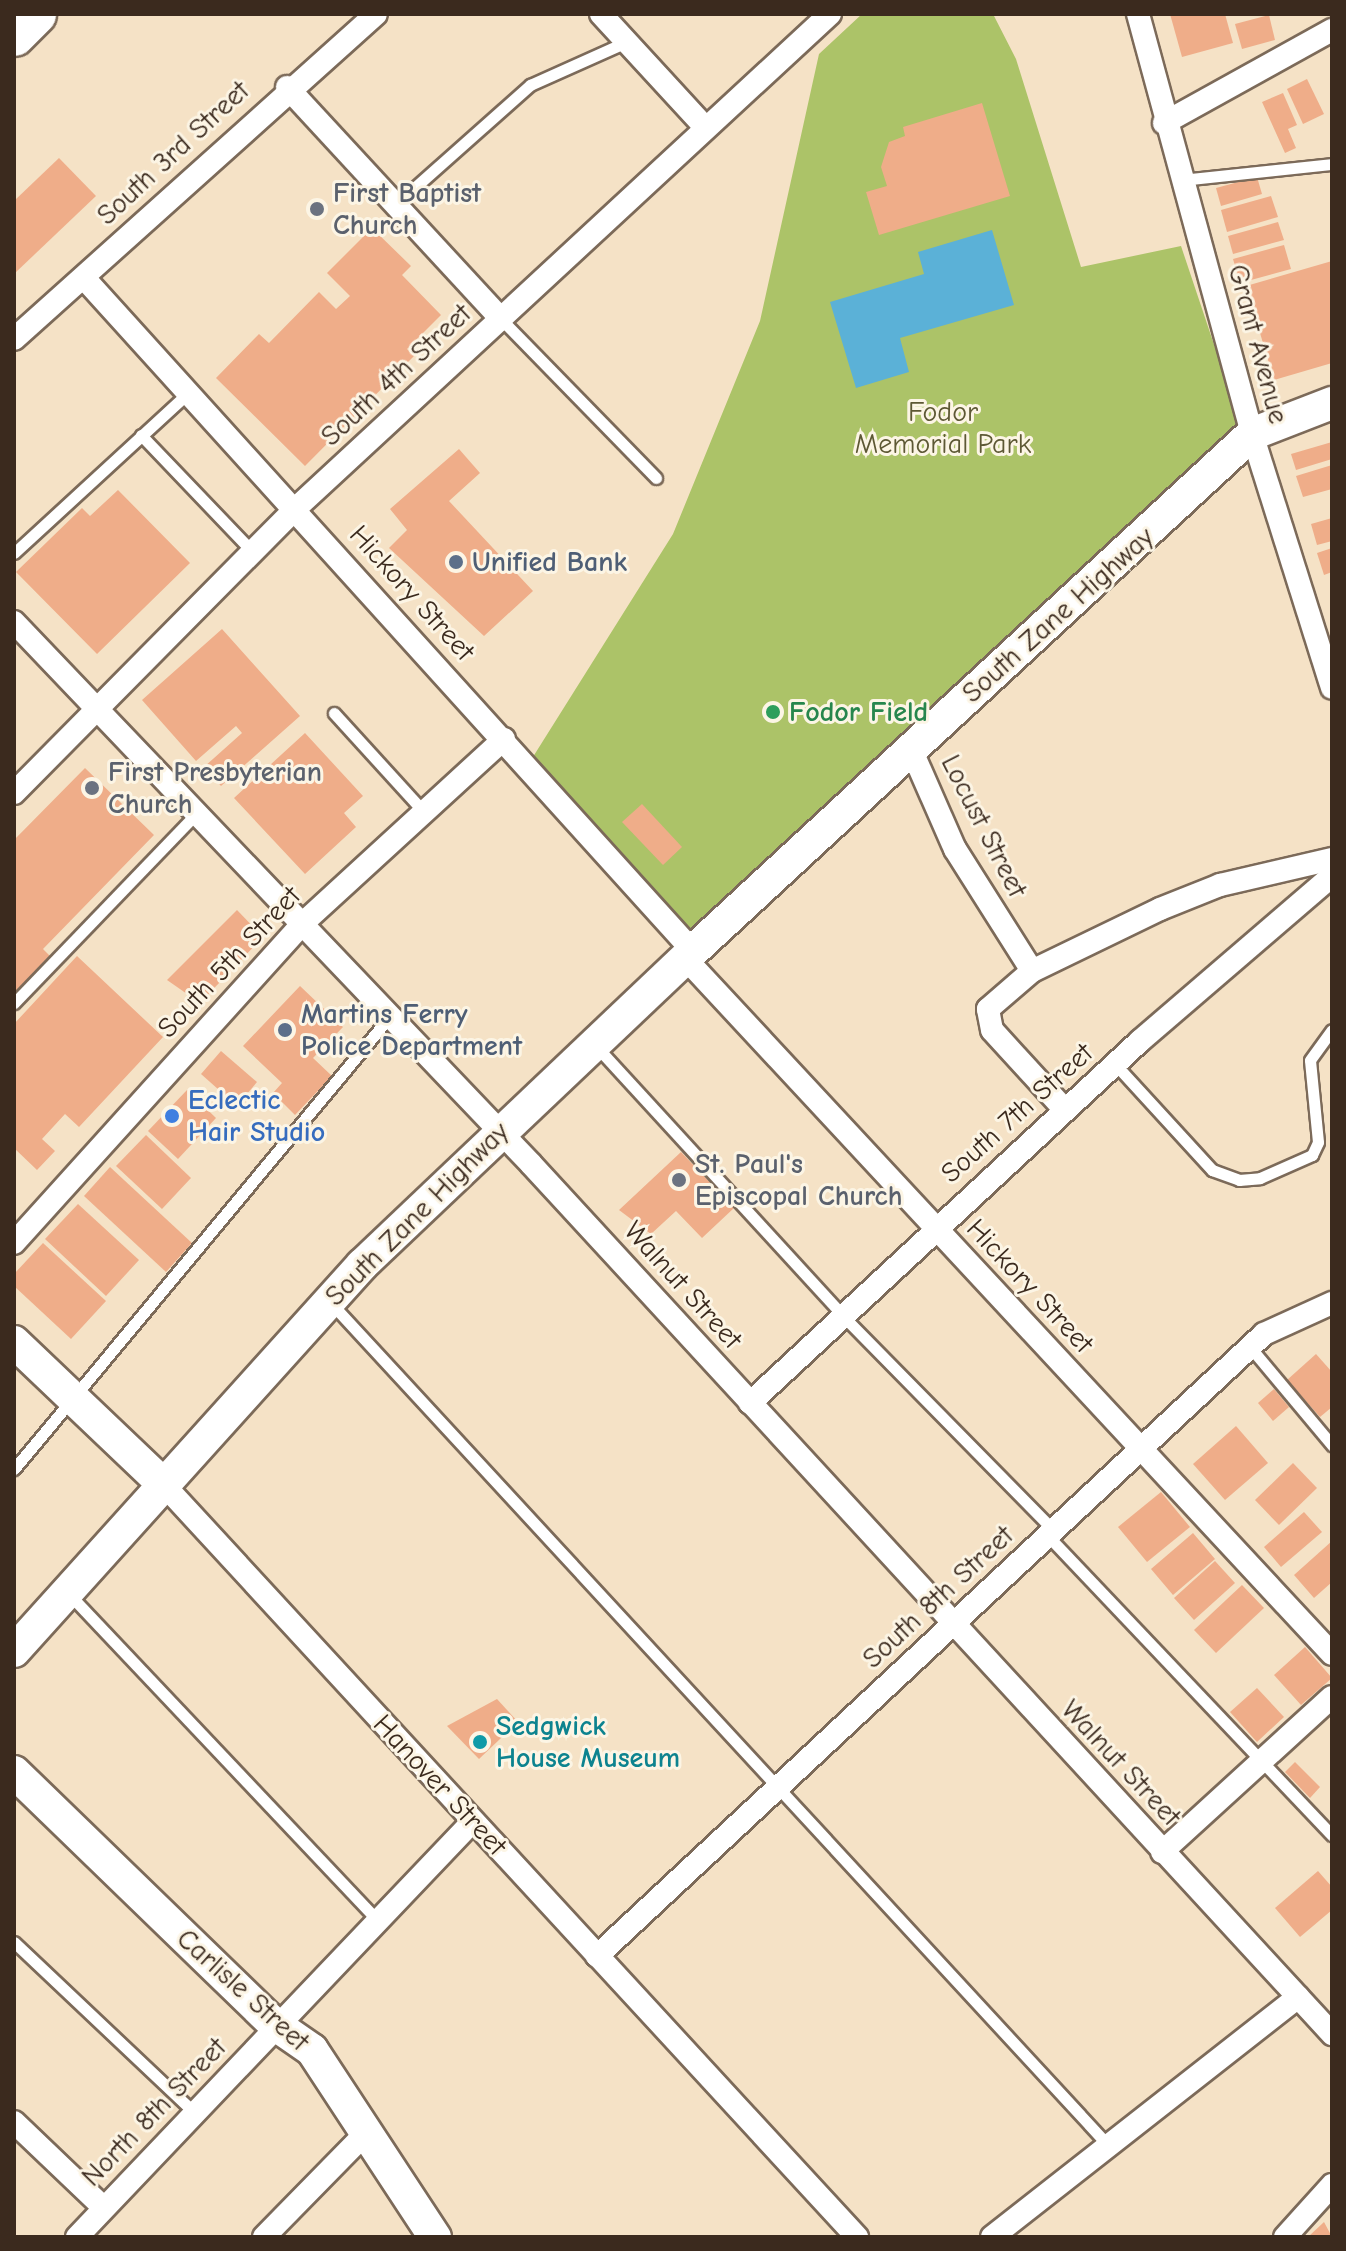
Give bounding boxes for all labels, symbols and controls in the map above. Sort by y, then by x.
street label: South 3rd Street [90,74,256,232]
place label: First Baptist Church [333,176,481,242]
marker: First Baptist Church [308,200,326,218]
street label: Grant Avenue [1221,261,1295,427]
street label: South 4th Street [314,297,478,453]
park label: Fodor Memorial Park [855,395,1031,461]
street label: Hickory Street [342,518,482,668]
street label: South Zane Highway [955,520,1161,710]
place label: Unified Bank [472,545,627,579]
marker: Unified Bank [447,553,465,571]
place label: Fodor Field [789,695,928,729]
marker: Fodor Field [764,703,782,721]
street label: Locust Street [934,749,1034,903]
place label: First Presbyterian Church [108,755,322,821]
marker: First Presbyterian Church [83,779,101,797]
street label: South 5th Street [150,879,308,1045]
place label: Martins Ferry Police Department [301,997,522,1063]
marker: Martins Ferry Police Department [276,1021,294,1039]
street label: South 7th Street [934,1036,1100,1190]
place label: Eclectic Hair Studio [188,1083,325,1149]
marker: Eclectic Hair Studio [163,1107,181,1125]
street label: South Zane Highway [318,1115,516,1313]
place label: St. Paul's Episcopal Church [695,1147,902,1213]
marker: St. Paul's Episcopal Church [670,1171,688,1189]
street label: Hickory Street [959,1212,1101,1360]
street label: Walnut Street [617,1214,749,1356]
street label: South 8th Street [856,1519,1020,1675]
street label: Walnut Street [1054,1693,1188,1833]
street label: Hanover Street [366,1708,514,1862]
place label: Sedgwick House Museum [496,1709,680,1775]
marker: Sedgwick House Museum [471,1733,489,1751]
street label: Carlisle Street [170,1922,316,2058]
street label: North 8th Street [75,2031,233,2193]

